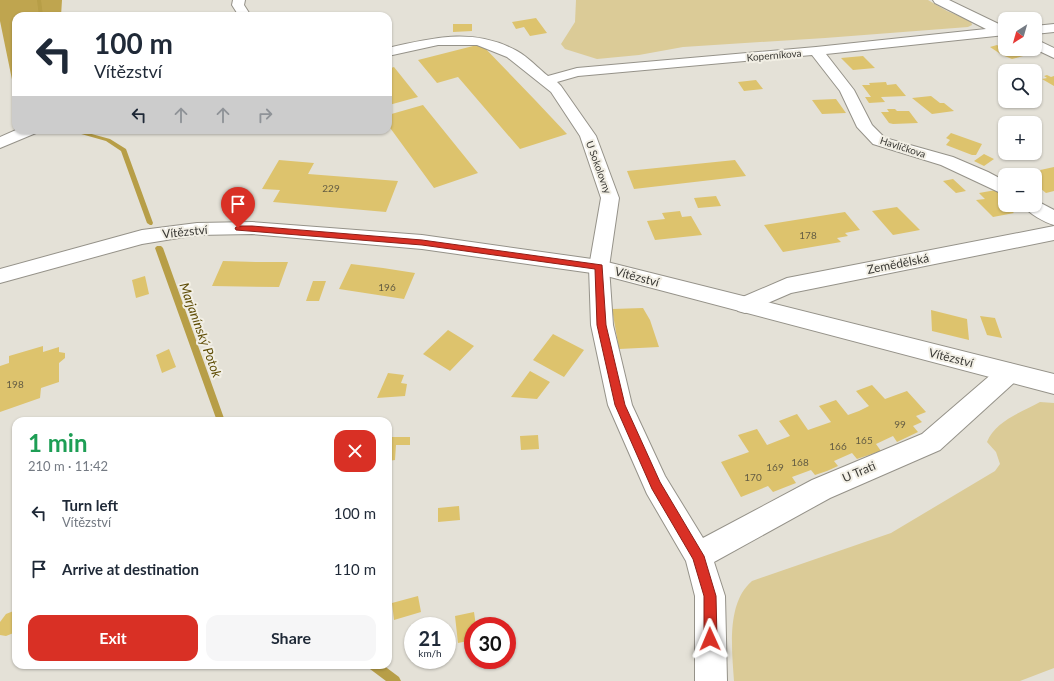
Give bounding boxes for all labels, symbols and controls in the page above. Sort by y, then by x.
north arrow [998,12,1042,56]
map controls [998,12,1042,212]
text: 100 m [94,26,173,60]
icon: left [28,28,80,80]
street label: Koperníkova [746,47,802,63]
text: Vítězství [94,60,162,82]
button: search [998,64,1042,108]
icon: left [128,104,150,126]
icon: ahead [170,104,192,126]
icon: ahead [212,104,234,126]
icon: right [254,104,276,126]
button: + [998,116,1042,160]
street label: Havlíčkova [879,134,927,160]
street label: U Sokolovny [584,139,614,196]
button: − [998,168,1042,212]
house number: 229 [322,182,340,194]
pin [221,187,255,228]
icon: arrive [227,193,249,215]
street label: Vítězství [162,222,209,241]
house number: 178 [799,229,817,241]
street label: Zemědělská [866,250,930,277]
street label: Vítězství [613,263,662,290]
water label: Marjanínský Potok [176,280,226,380]
house number: 196 [378,281,396,293]
street label: Vítězství [927,345,976,371]
house number: 198 [6,378,24,390]
house number: 99 [894,418,906,430]
text: 1 min [28,428,88,457]
button: close [334,430,376,472]
house number: 165 [855,434,873,446]
house number: 166 [829,440,847,452]
house number: 168 [791,456,809,468]
text: 210 m · 11:42 [28,458,108,474]
street label: U Trati [840,458,878,485]
house number: 169 [766,461,784,473]
house number: 170 [744,471,762,483]
text: Turn left [62,496,118,514]
icon: left [28,502,50,524]
text: 100 m [334,504,376,522]
text: Vítězství [62,514,111,530]
icon: arrive [28,558,50,580]
text: Arrive at destination [62,560,199,578]
text: 110 m [334,560,376,578]
button: Exit [28,615,198,661]
button: Share [206,615,376,661]
speed limit sign: 30 [464,617,516,669]
position arrow [689,618,731,660]
text: 21 [418,626,442,650]
text: km/h [418,647,442,659]

